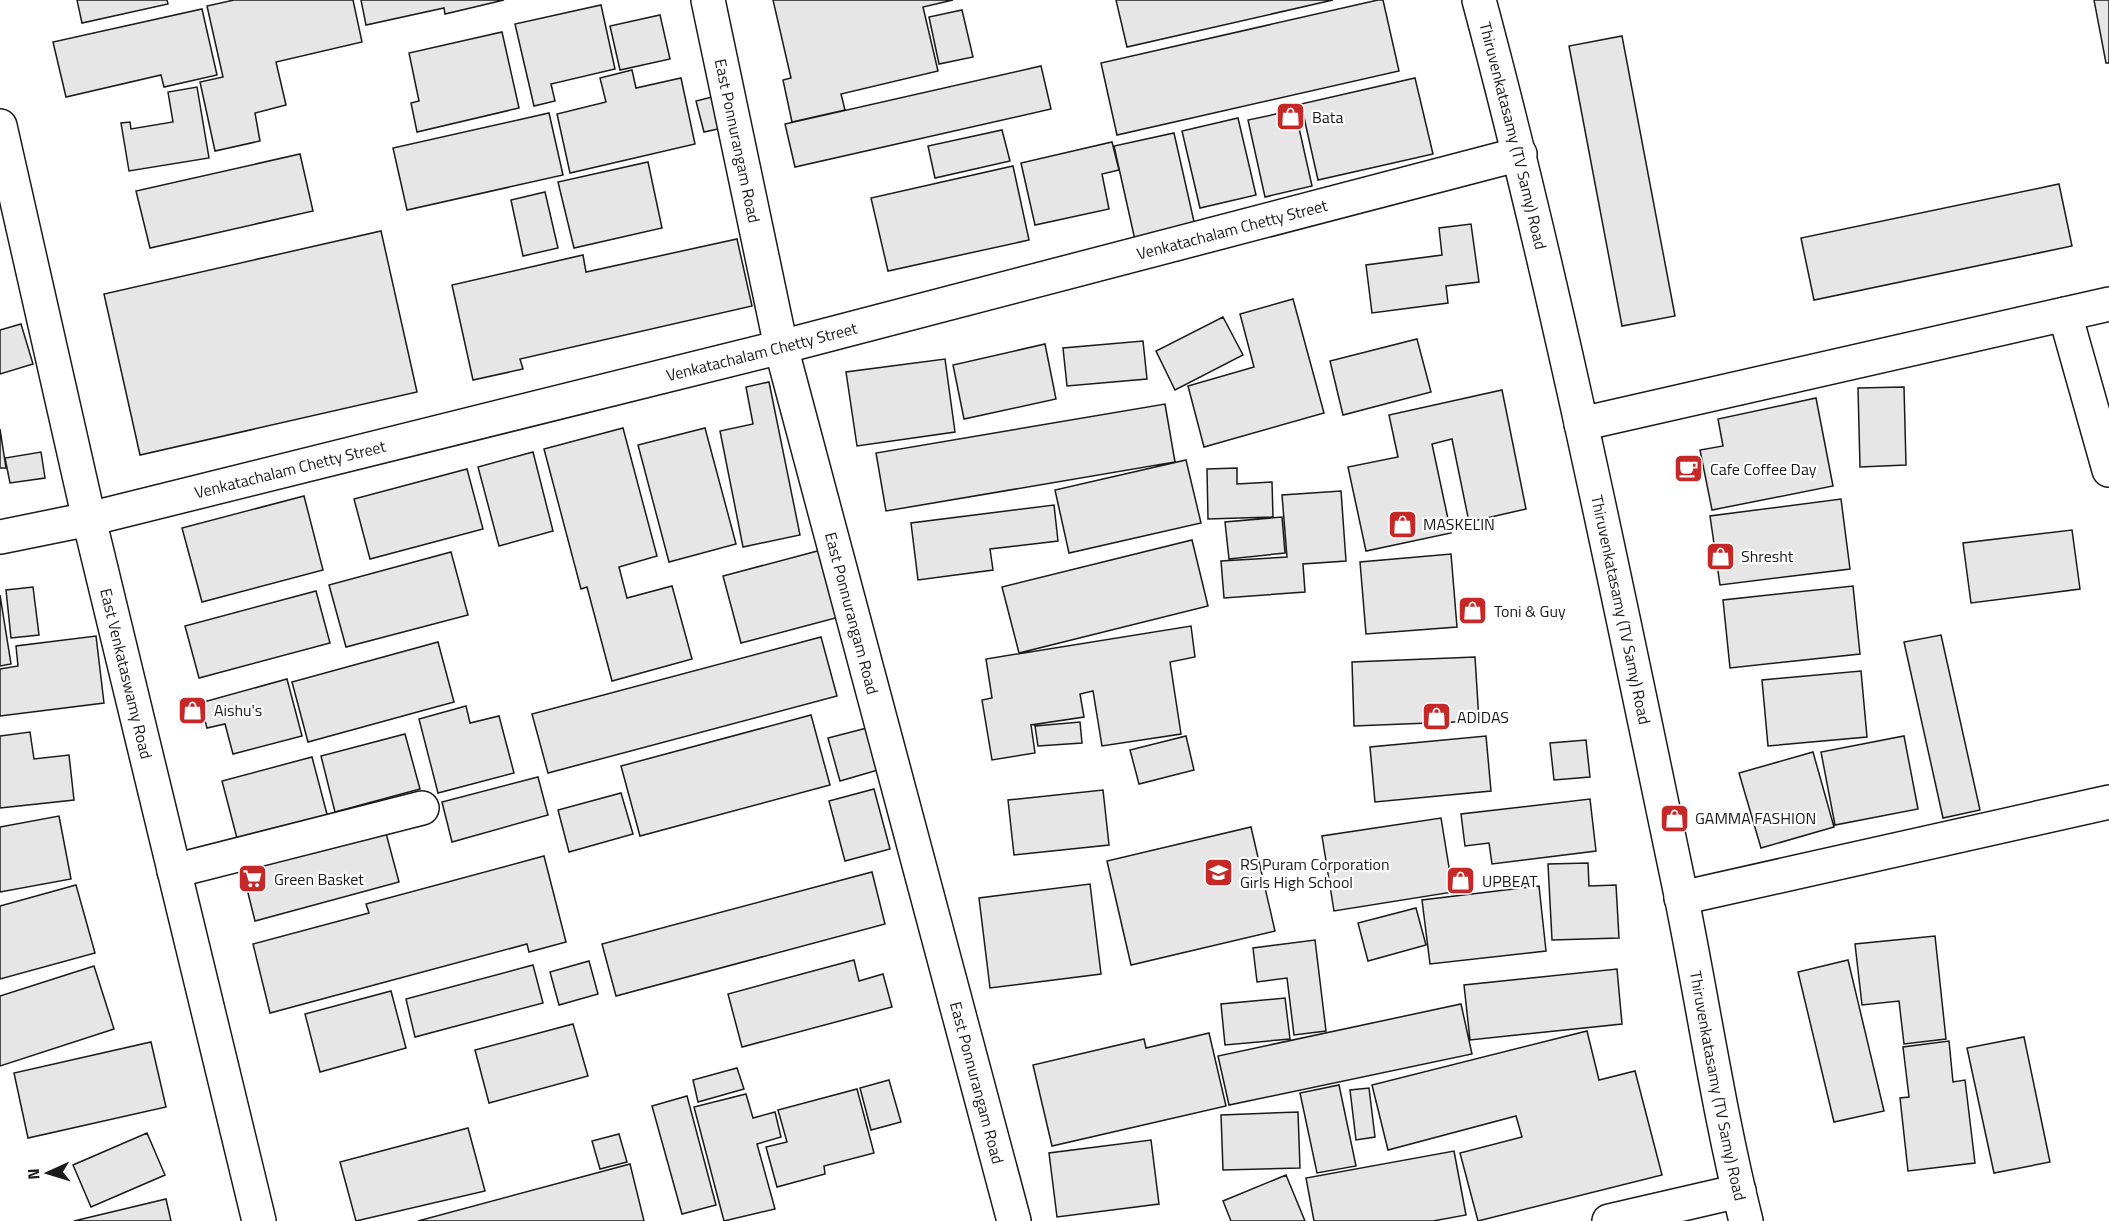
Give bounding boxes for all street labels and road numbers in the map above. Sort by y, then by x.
street label: Thiruvenkatasamy (TV Samy) Road [1473,19,1553,252]
street label: East Ponnurangam Road [709,57,767,225]
street label: Venkatachalam Chetty Street [1134,193,1330,266]
street label: Venkatachalam Chetty Street [664,316,860,387]
street label: Venkatachalam Chetty Street [192,434,389,504]
street label: Thiruvenkatasamy (TV Samy) Road [1585,493,1657,726]
street label: East Ponnurangam Road [819,529,885,697]
street label: East Venkataswamy Road [94,586,159,761]
street label: Thiruvenkatasamy (TV Samy) Road [1684,969,1753,1203]
street label: East Ponnurangam Road [944,999,1010,1167]

